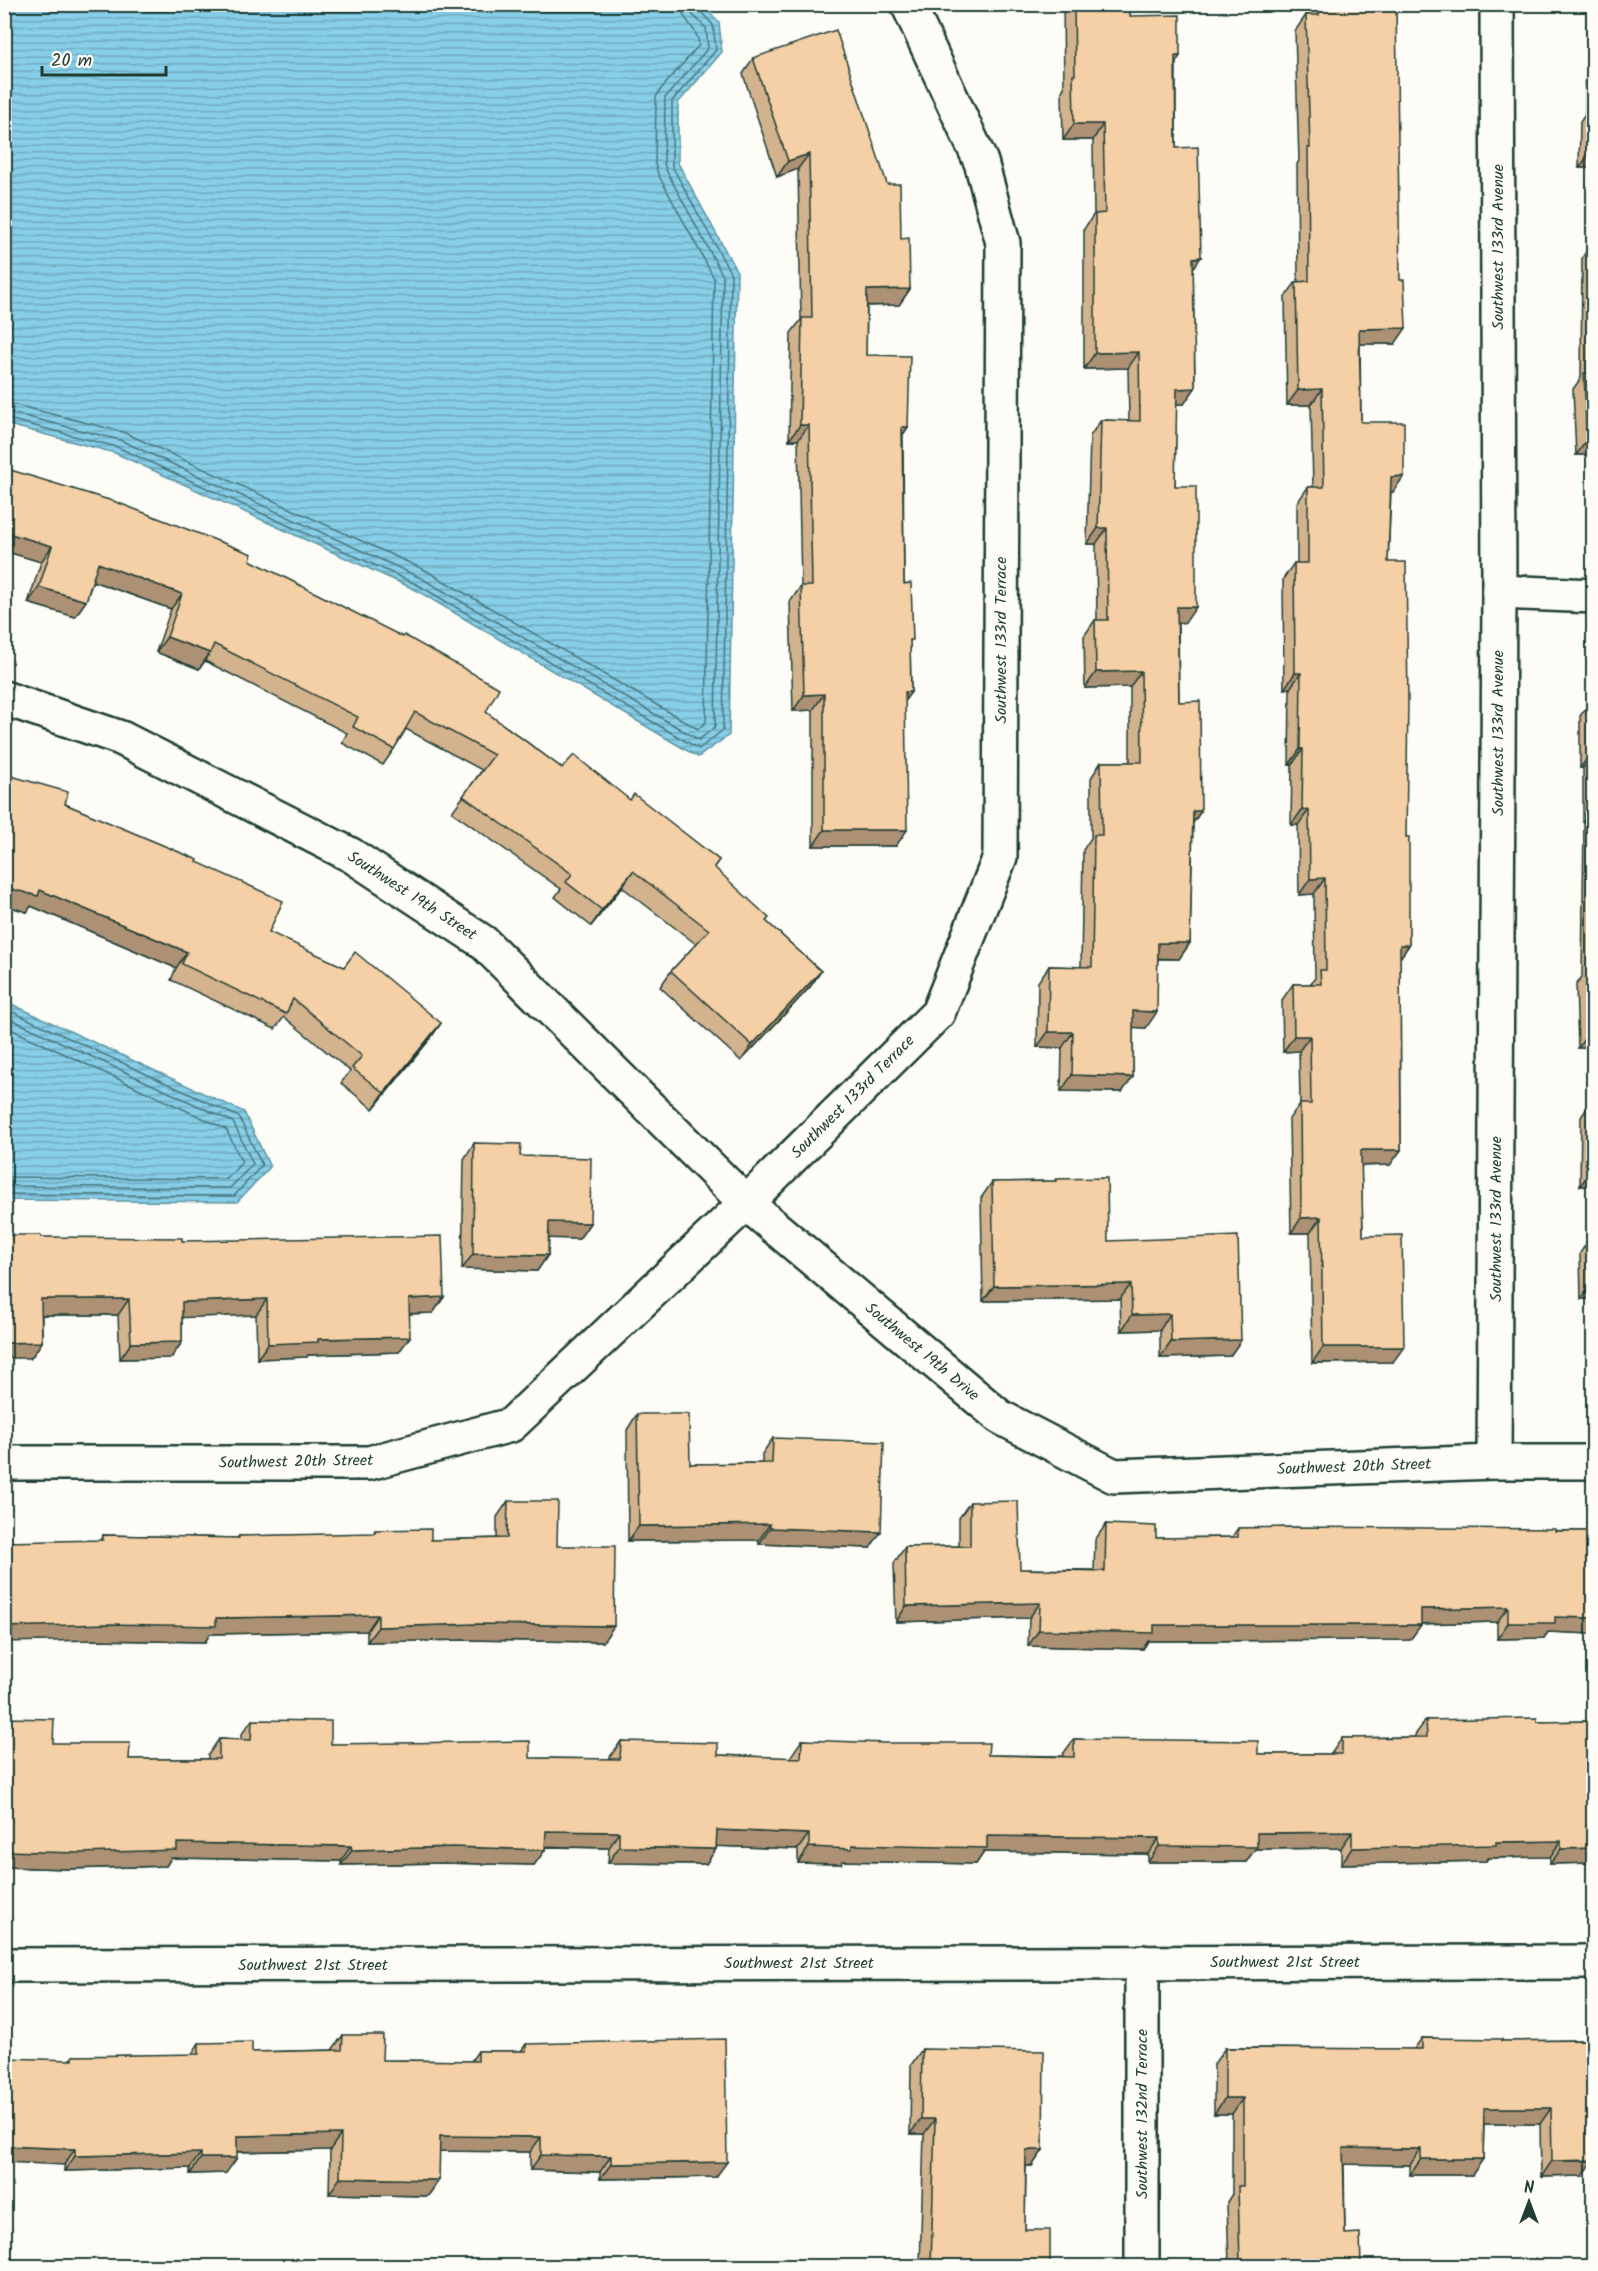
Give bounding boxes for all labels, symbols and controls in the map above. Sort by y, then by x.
scale bar [42,39,166,77]
text: 20 m [51,47,92,76]
street label: Southwest 133rd Avenue [1486,164,1511,330]
street label: Southwest 133rd Terrace [989,557,1014,723]
street label: Southwest 133rd Avenue [1486,650,1511,816]
street label: Southwest 19th Street [342,845,482,948]
street label: Southwest 133rd Terrace [785,1029,921,1165]
street label: Southwest 133rd Avenue [1484,1136,1509,1302]
street label: Southwest 19th Drive [859,1296,985,1408]
street label: Southwest 20th Street [218,1448,374,1476]
street label: Southwest 20th Street [1276,1452,1433,1482]
street label: Southwest 21st Street [1210,1950,1361,1975]
street label: Southwest 21st Street [724,1951,875,1976]
street label: Southwest 21st Street [238,1953,389,1978]
street label: Southwest 132nd Terrace [1130,2029,1155,2199]
north arrow [1499,2172,1559,2232]
text: N [1524,2176,1534,2201]

